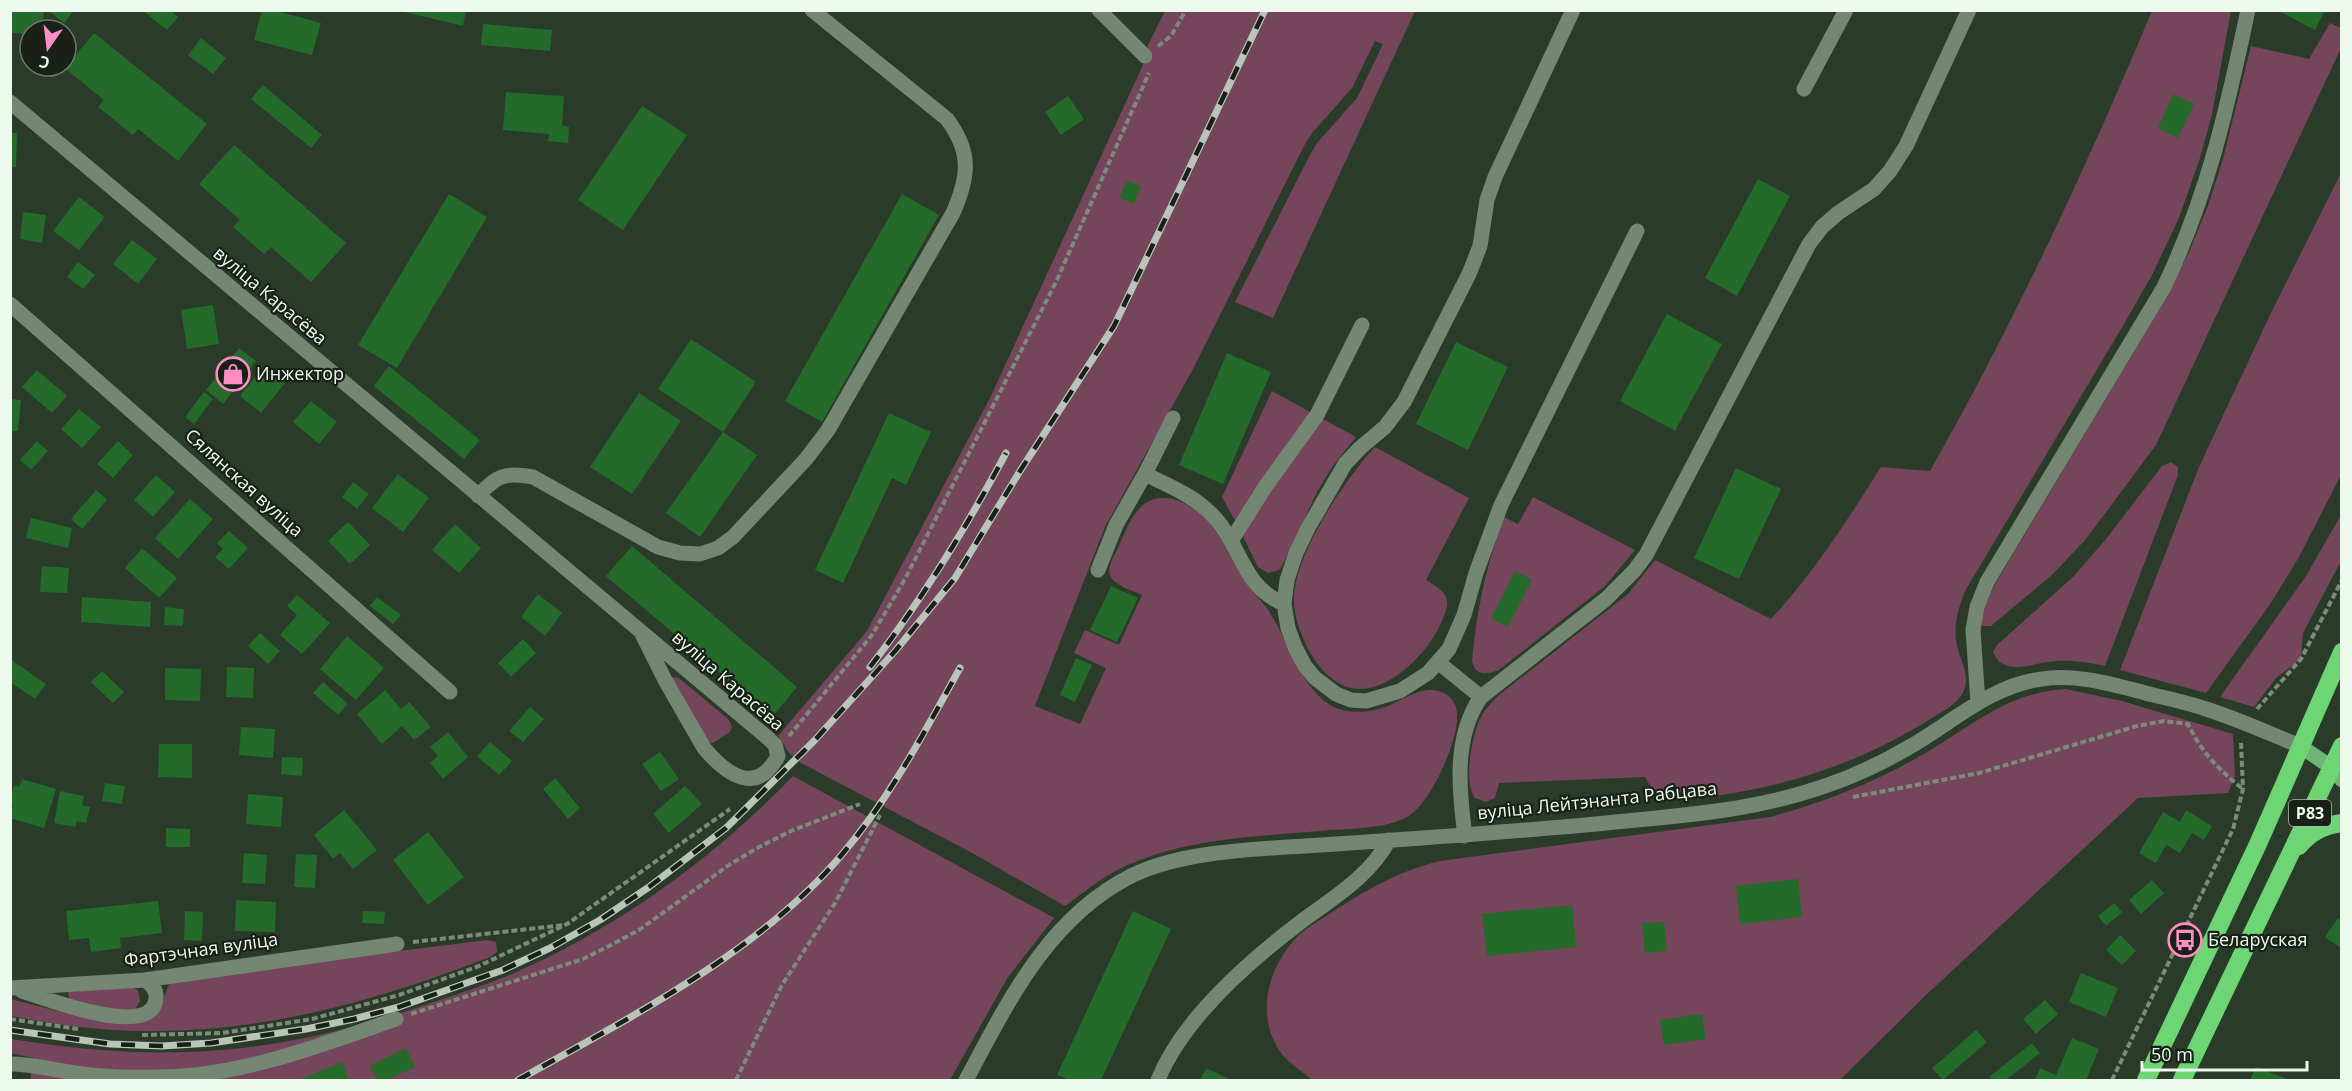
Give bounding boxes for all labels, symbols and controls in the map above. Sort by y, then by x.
north arrow [18,18,78,78]
text: С [37,51,52,74]
street label: вуліца Карасёва [209,241,332,350]
shop icon: Инжектор [215,356,251,392]
place label: Инжектор [256,361,344,385]
street label: Сялянская вуліца [181,423,309,542]
street label: вуліца Карасёва [667,625,790,736]
street label: вуліца Лейтэнанта Рабцава [1476,775,1718,825]
road number: Р83 [2289,800,2331,826]
bus stop icon: Беларуская [2167,922,2203,958]
street label: Фартэчная вуліца [122,926,279,972]
place label: Беларуская [2208,927,2307,951]
scale bar [2142,1034,2307,1072]
text: 50 m [2151,1042,2193,1066]

